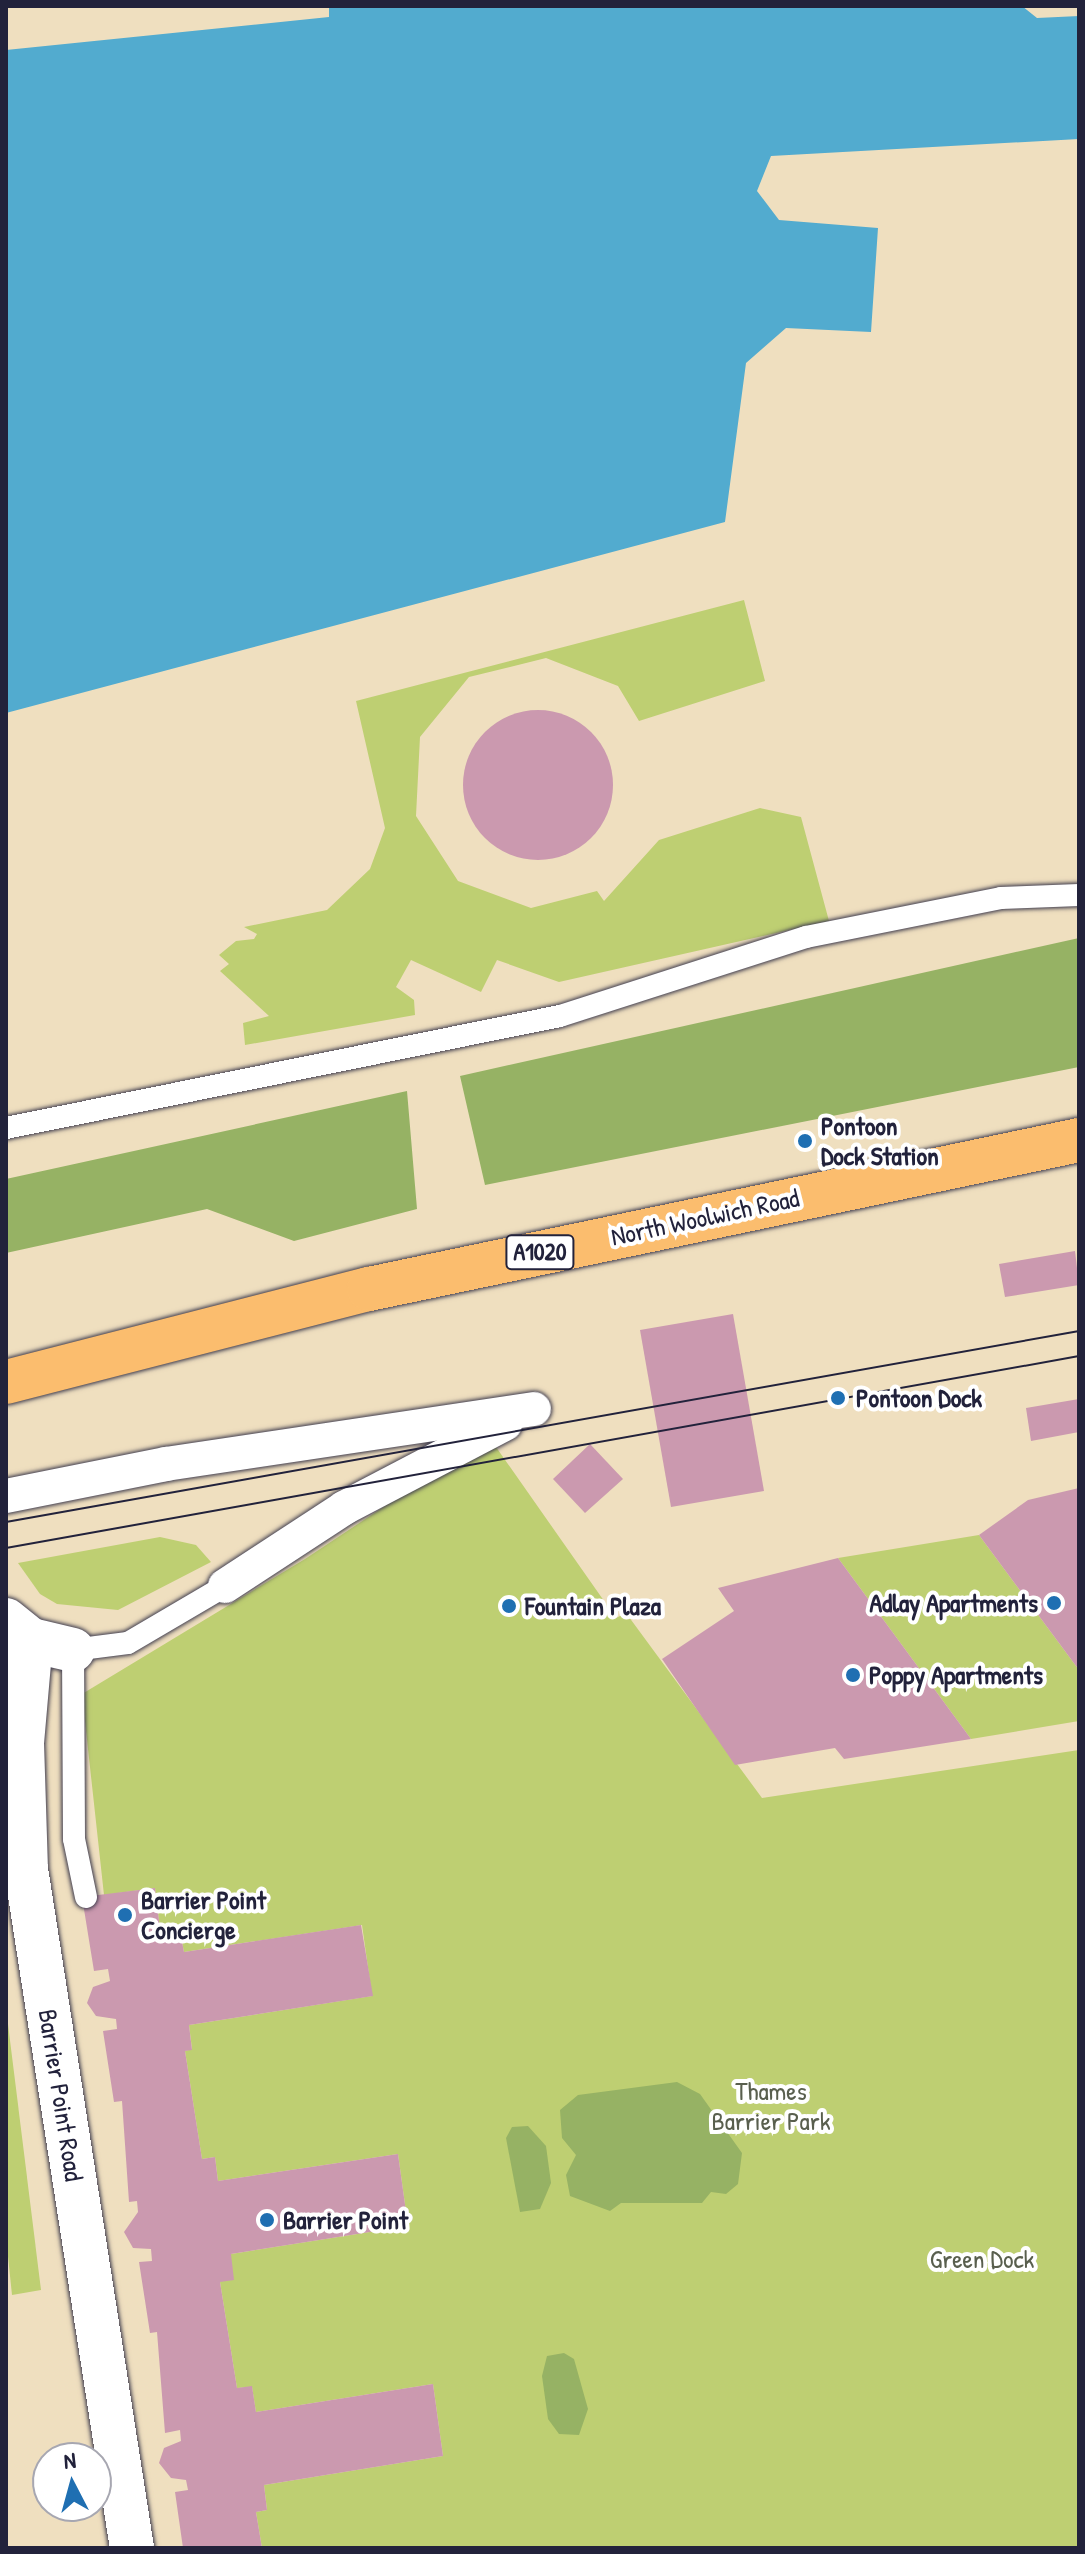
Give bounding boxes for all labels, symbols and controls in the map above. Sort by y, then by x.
place label: Pontoon Dock Station [821,1110,939,1172]
marker: Pontoon Dock Station [796,1132,814,1150]
street label: North Woolwich Road [608,1182,802,1252]
road number: A1020 [504,1232,576,1272]
place label: Pontoon Dock [856,1382,982,1414]
marker: Pontoon Dock [827,1387,849,1409]
place label: Adlay Apartments [869,1587,1038,1619]
place label: Fountain Plaza [525,1590,661,1622]
marker: Adlay Apartments [1045,1594,1063,1612]
marker: Fountain Plaza [500,1597,518,1615]
place label: Poppy Apartments [869,1659,1043,1691]
marker: Poppy Apartments [844,1666,862,1684]
place label: Barrier Point Concierge [141,1884,266,1946]
marker: Barrier Point Concierge [116,1906,134,1924]
street label: Barrier Point Road [32,2007,90,2183]
park label: Thames Barrier Park [711,2075,831,2136]
place label: Barrier Point [283,2204,408,2236]
marker: Barrier Point [258,2211,276,2229]
park label: Green Dock [930,2243,1034,2275]
north arrow [32,2442,112,2522]
text: N [62,2445,77,2476]

